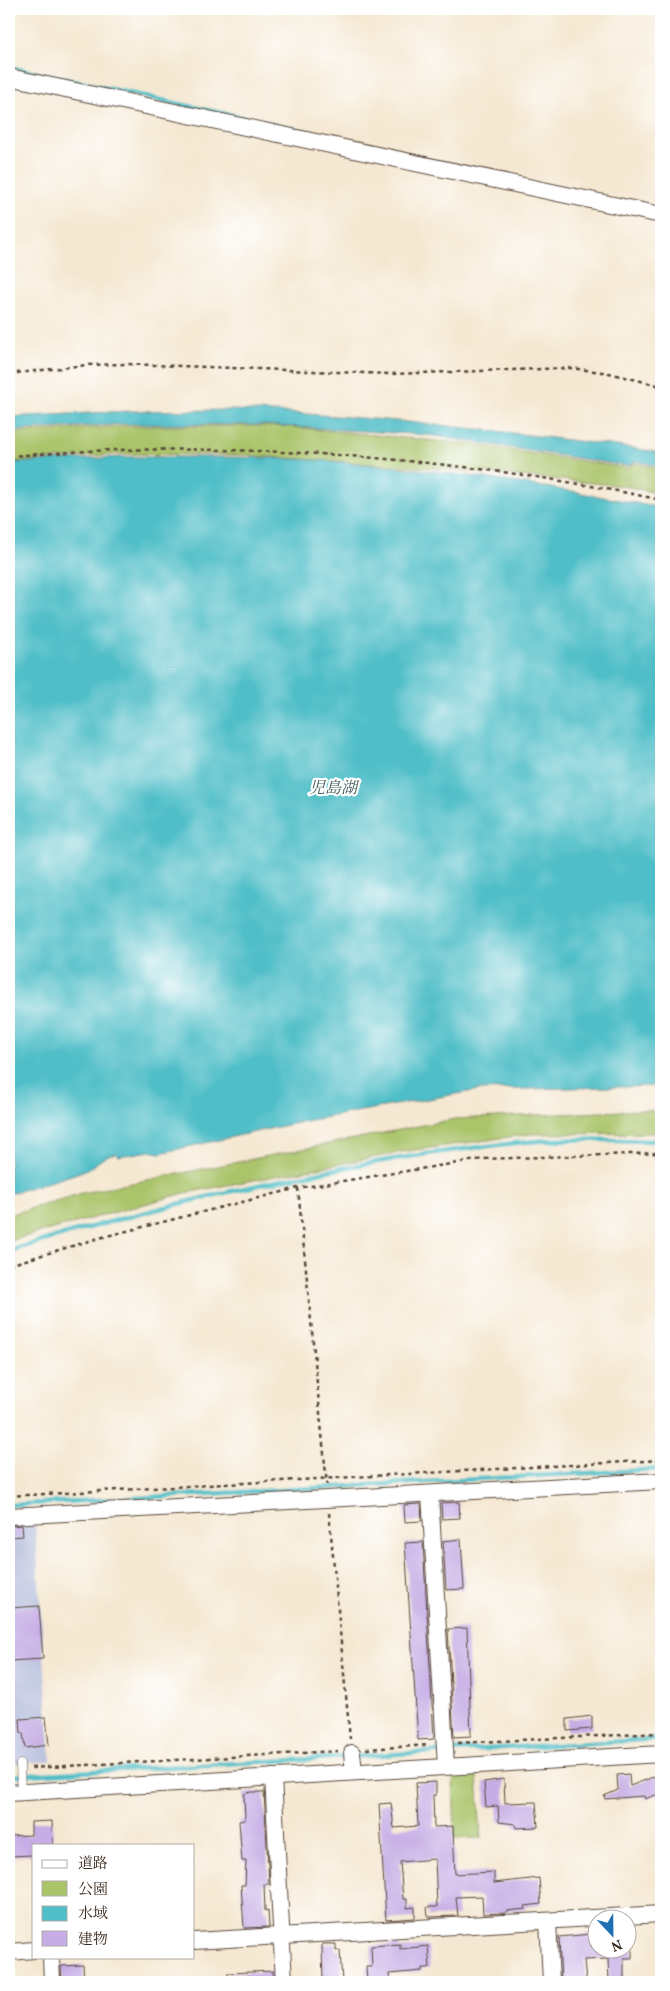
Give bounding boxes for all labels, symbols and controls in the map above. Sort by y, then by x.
water label: 児島湖 [309,778,360,800]
legend [32,1844,195,1958]
text: 道路 [78,1854,108,1875]
text: 公園 [78,1880,108,1901]
text: 水域 [78,1904,108,1925]
north arrow [588,1908,638,1958]
text: 建物 [78,1930,108,1951]
text: N [608,1934,625,1955]

